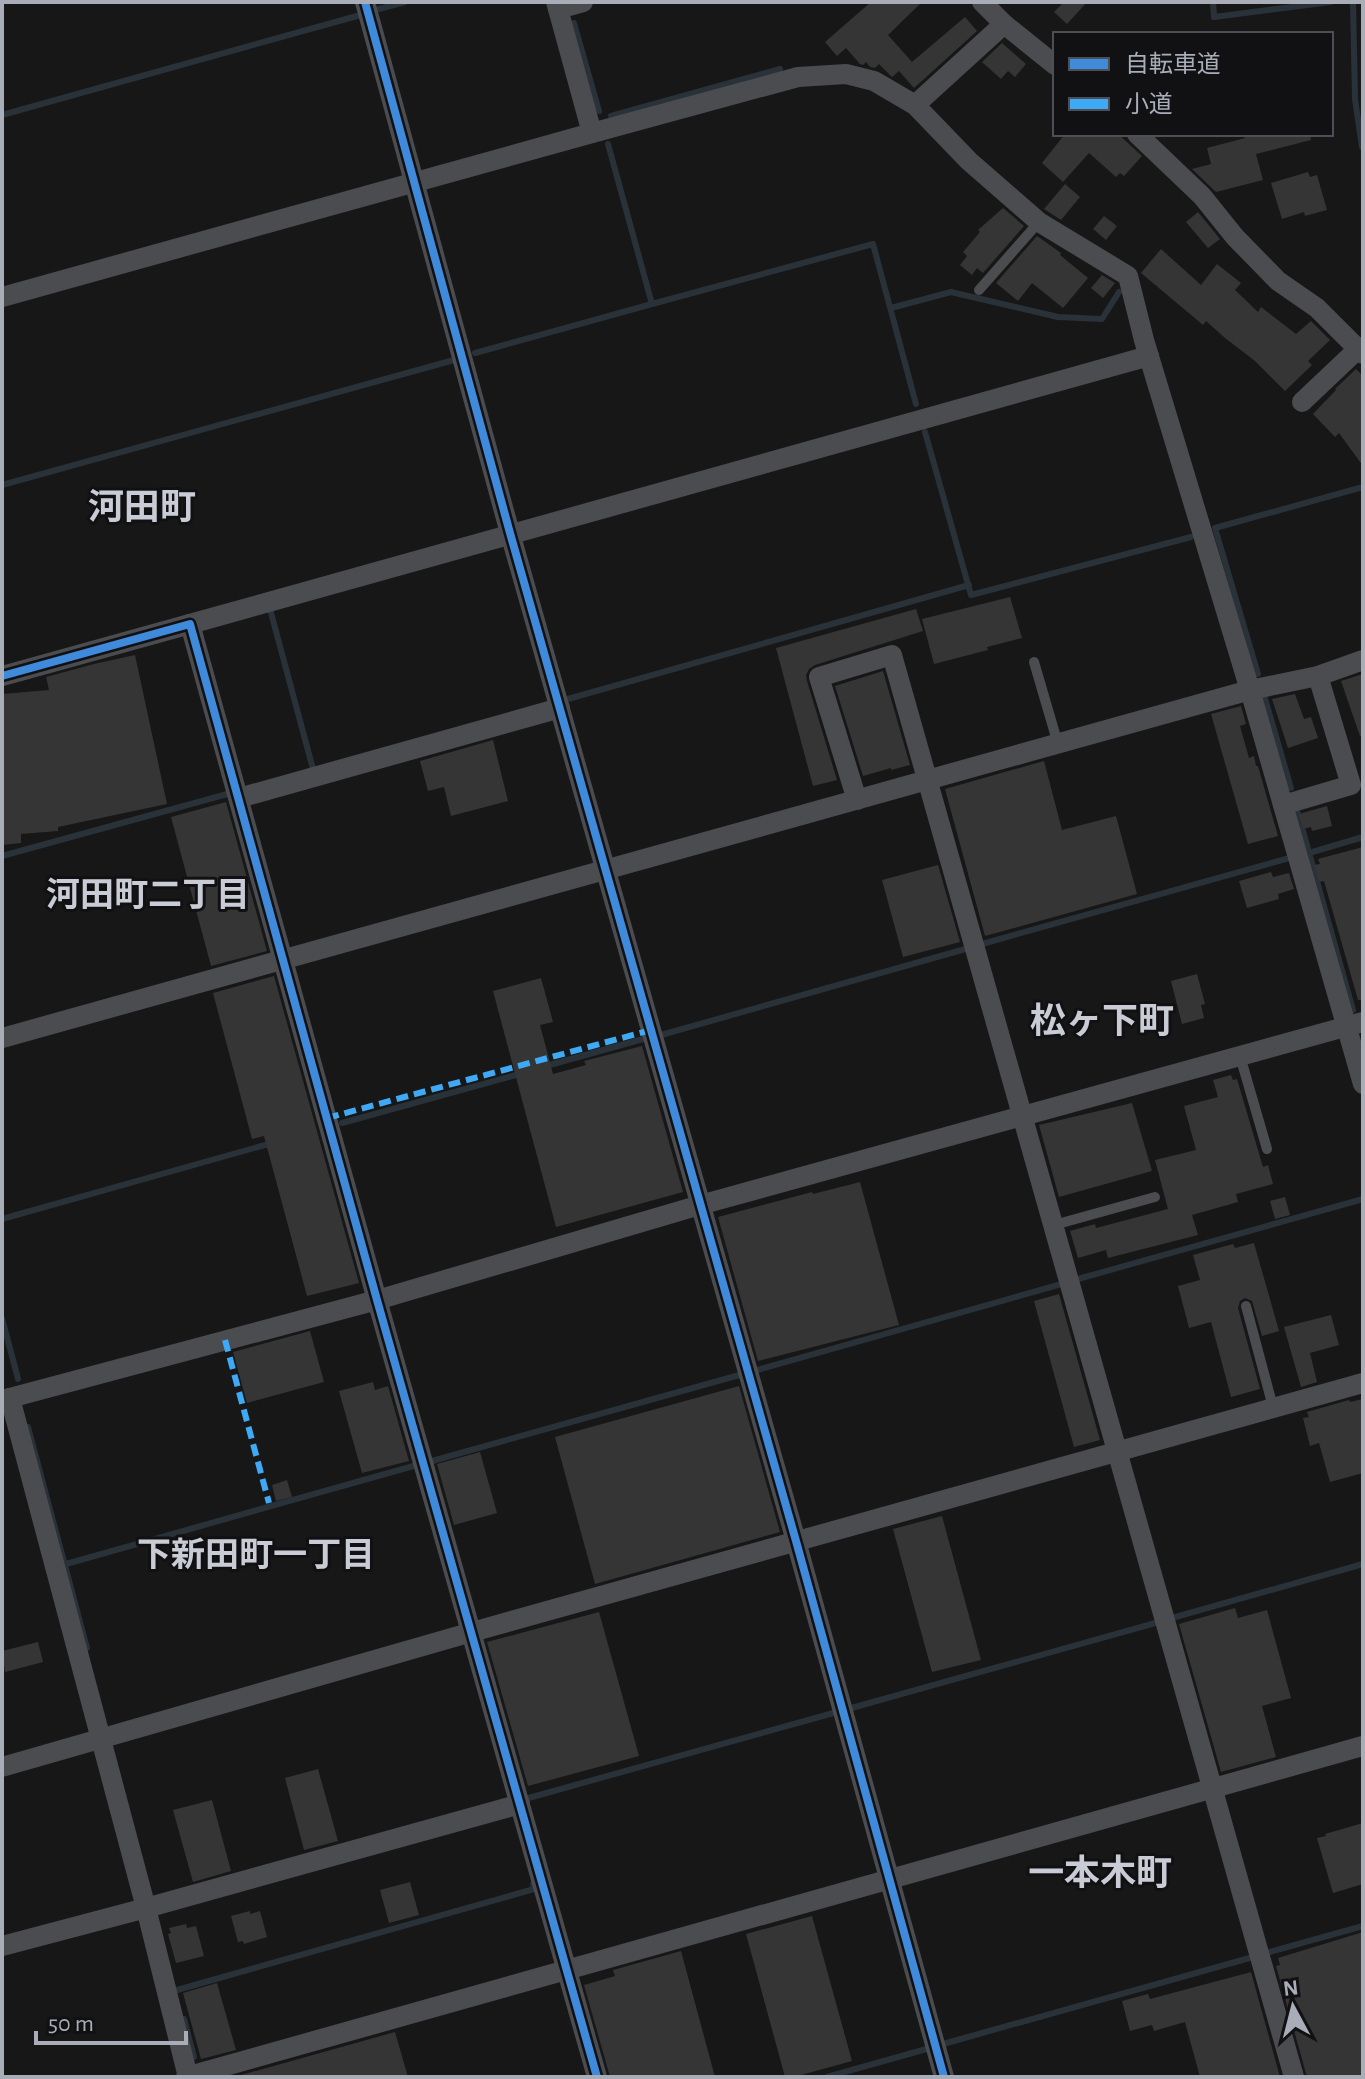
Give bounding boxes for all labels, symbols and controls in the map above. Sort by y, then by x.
legend [1053,32,1333,136]
text: 自転車道 [1125,51,1221,77]
text: 小道 [1125,91,1173,117]
district label: 河田町 [88,488,196,526]
district label: 河田町二丁目 [46,877,250,913]
district label: 松ヶ下町 [1030,1002,1174,1040]
district label: 下新田町一丁目 [137,1537,375,1573]
district label: 一本木町 [1028,1854,1172,1892]
north arrow [1253,1967,1333,2047]
text: N [1282,1976,1300,2000]
scale bar [36,1995,186,2045]
text: 50 m [48,2012,94,2036]

